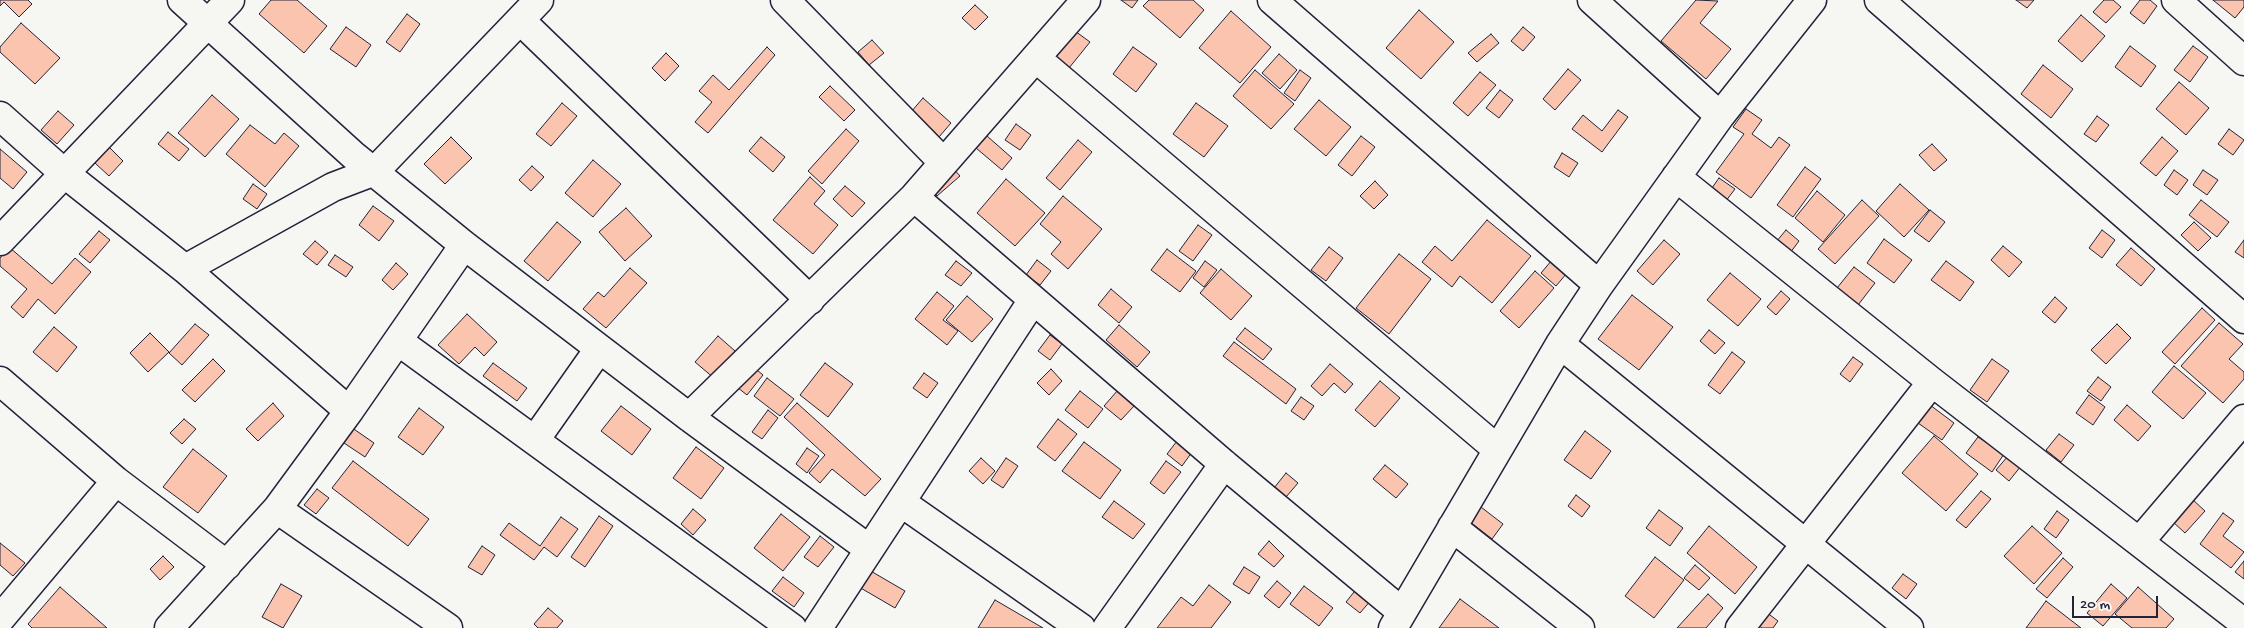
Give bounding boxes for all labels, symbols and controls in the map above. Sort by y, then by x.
scale bar [2074,586,2160,618]
text: 20 m [2080,596,2110,614]

